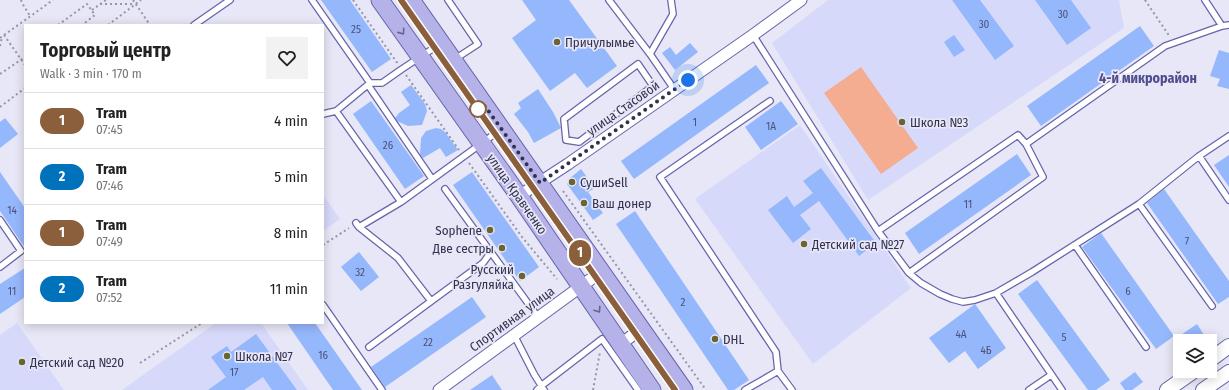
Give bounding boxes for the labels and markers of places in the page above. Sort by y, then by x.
place label: Причулымье [565,35,635,50]
marker: Причулымье [552,37,562,47]
unlabelled marker [469,100,487,118]
place label: Школа №3 [910,115,969,130]
marker: Школа №3 [897,117,907,127]
place label: СушиSell [580,175,628,190]
marker: СушиSell [567,177,577,187]
place label: Ваш донер [592,196,652,211]
marker: Ваш донер [579,198,589,208]
place label: Sophene [435,223,482,238]
marker: Sophene [485,225,495,235]
place label: Детский сад №27 [811,237,904,252]
marker: Детский сад №27 [799,239,809,249]
place label: Две сестры [432,241,494,256]
marker: Две сестры [497,243,507,253]
place label: Русский Разгуляйка [453,262,514,292]
marker: Русский Разгуляйка [517,271,527,281]
place label: DHL [723,332,744,347]
marker: DHL [710,334,720,344]
place label: Школа №7 [235,349,293,364]
marker: Школа №7 [222,351,232,361]
place label: Детский сад №20 [29,355,124,370]
marker: Детский сад №20 [17,357,27,367]

